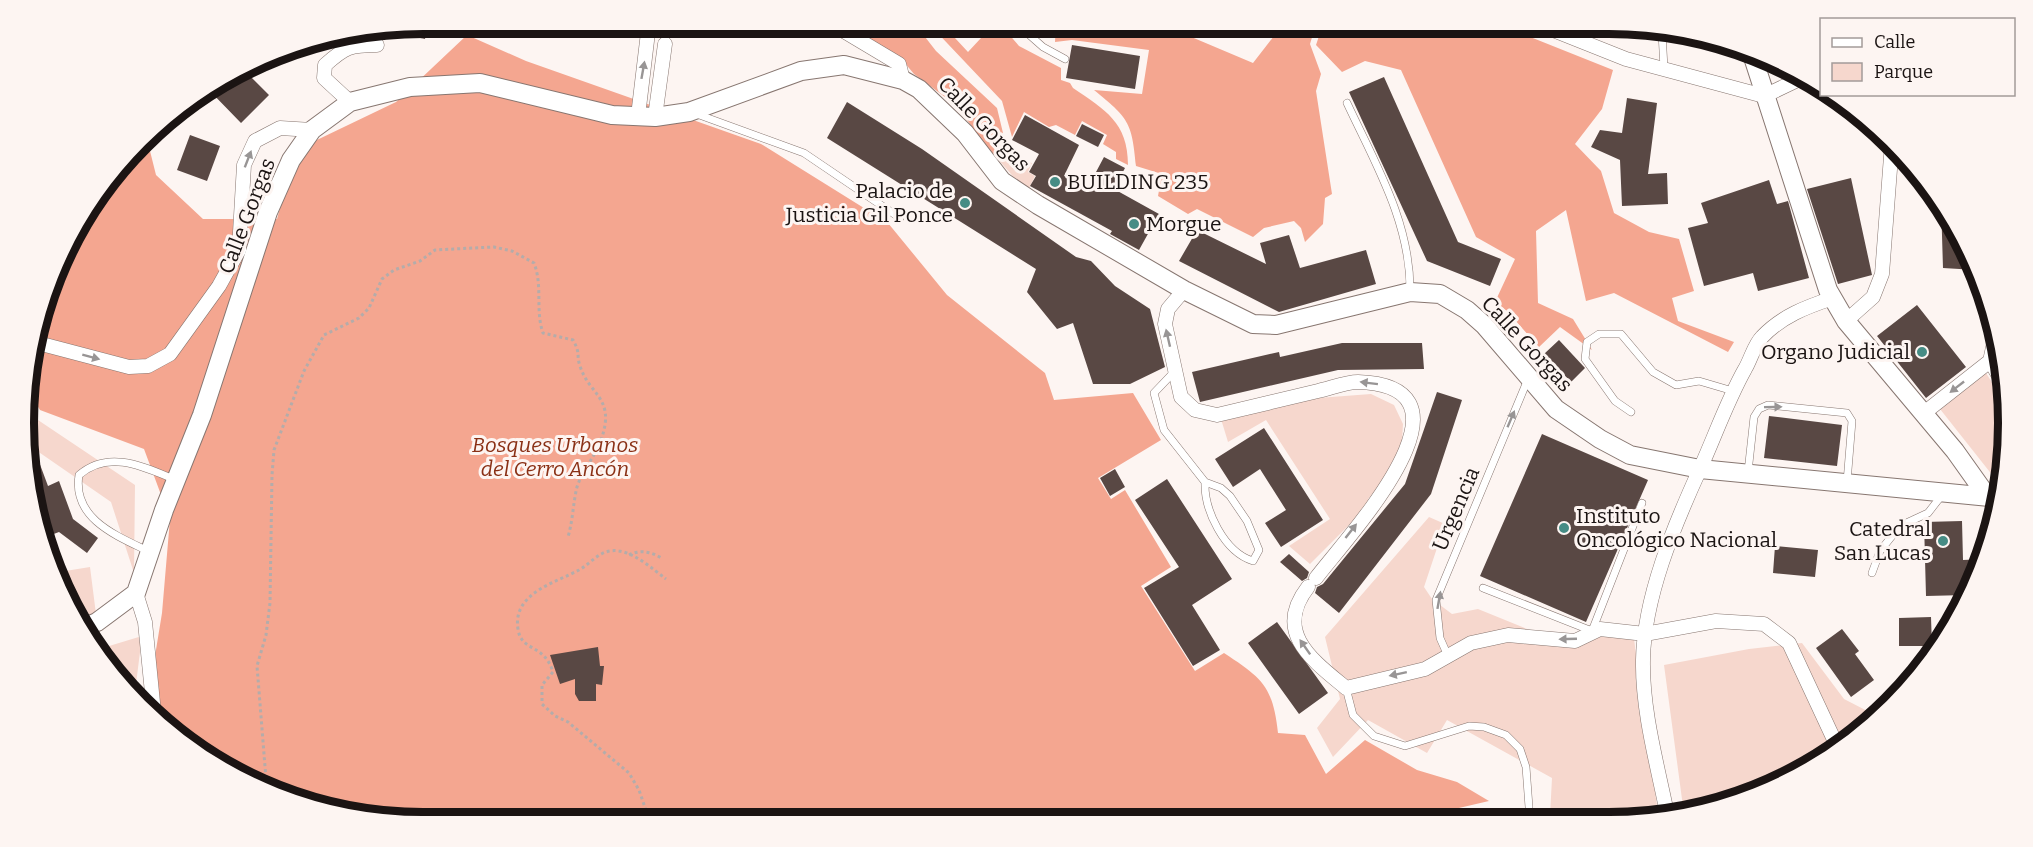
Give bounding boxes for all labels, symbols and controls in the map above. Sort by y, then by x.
legend [1820,18,2015,96]
text: Calle [1874,31,1915,53]
one-way arrow [639,60,648,79]
text: Parque [1874,61,1933,83]
street label: Calle Gorgas [932,71,1036,177]
one-way arrow [243,150,253,168]
street label: Calle Gorgas [213,155,281,277]
place label: BUILDING 235 [1067,169,1209,195]
marker: BUILDING 235 [1048,175,1062,189]
place label: Palacio de Justicia Gil Ponce [785,178,953,228]
marker: Palacio de Justicia Gil Ponce [958,196,972,210]
place label: Morgue [1146,211,1222,237]
marker: Morgue [1127,217,1141,231]
street label: Calle Gorgas [1476,291,1578,397]
one-way arrow [1163,328,1172,347]
place label: Organo Judicial [1761,339,1910,365]
marker: Organo Judicial [1915,345,1929,359]
one-way arrow [82,353,100,362]
one-way arrow [1359,379,1378,388]
one-way arrow [1949,381,1965,394]
one-way arrow [1764,402,1783,412]
one-way arrow [1507,410,1516,428]
park label: Bosques Urbanos del Cerro Ancón [472,432,638,482]
street label: Urgencia [1427,463,1486,555]
place label: Instituto Oncológico Nacional [1576,503,1777,553]
place label: Catedral San Lucas [1834,516,1931,566]
marker: Instituto Oncológico Nacional [1557,521,1571,535]
one-way arrow [1345,524,1357,539]
marker: Catedral San Lucas [1936,534,1950,548]
one-way arrow [1435,590,1444,609]
one-way arrow [1558,635,1577,644]
one-way arrow [1299,640,1311,656]
one-way arrow [1389,670,1407,680]

